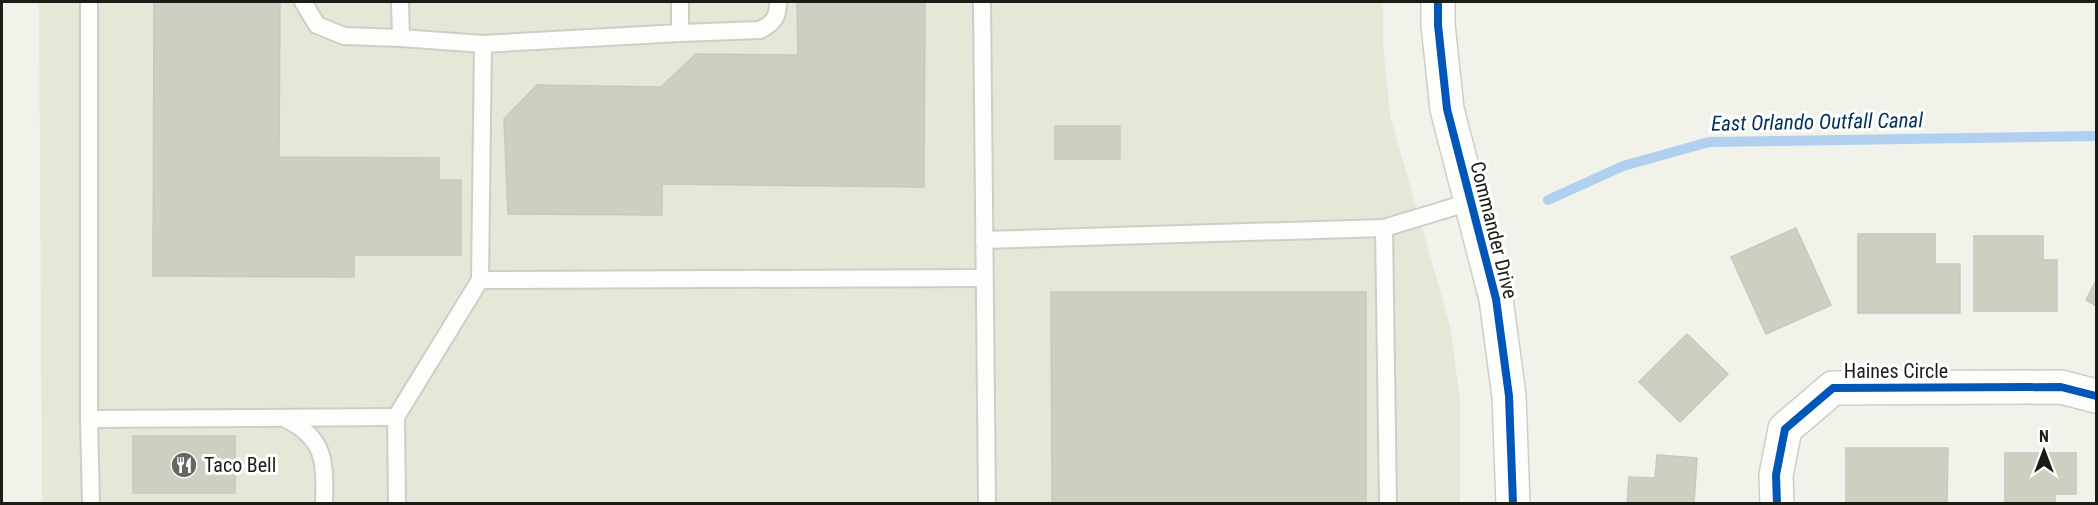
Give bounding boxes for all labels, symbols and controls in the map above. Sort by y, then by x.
water label: East Orlando Outfall Canal [1711,108,1923,136]
street label: Commander Drive [1465,159,1523,301]
street label: Haines Circle [1844,359,1948,383]
north arrow [2014,421,2074,481]
text: N [2039,427,2049,446]
restaurant icon: Taco Bell [169,450,199,480]
place label: Taco Bell [204,453,276,477]

